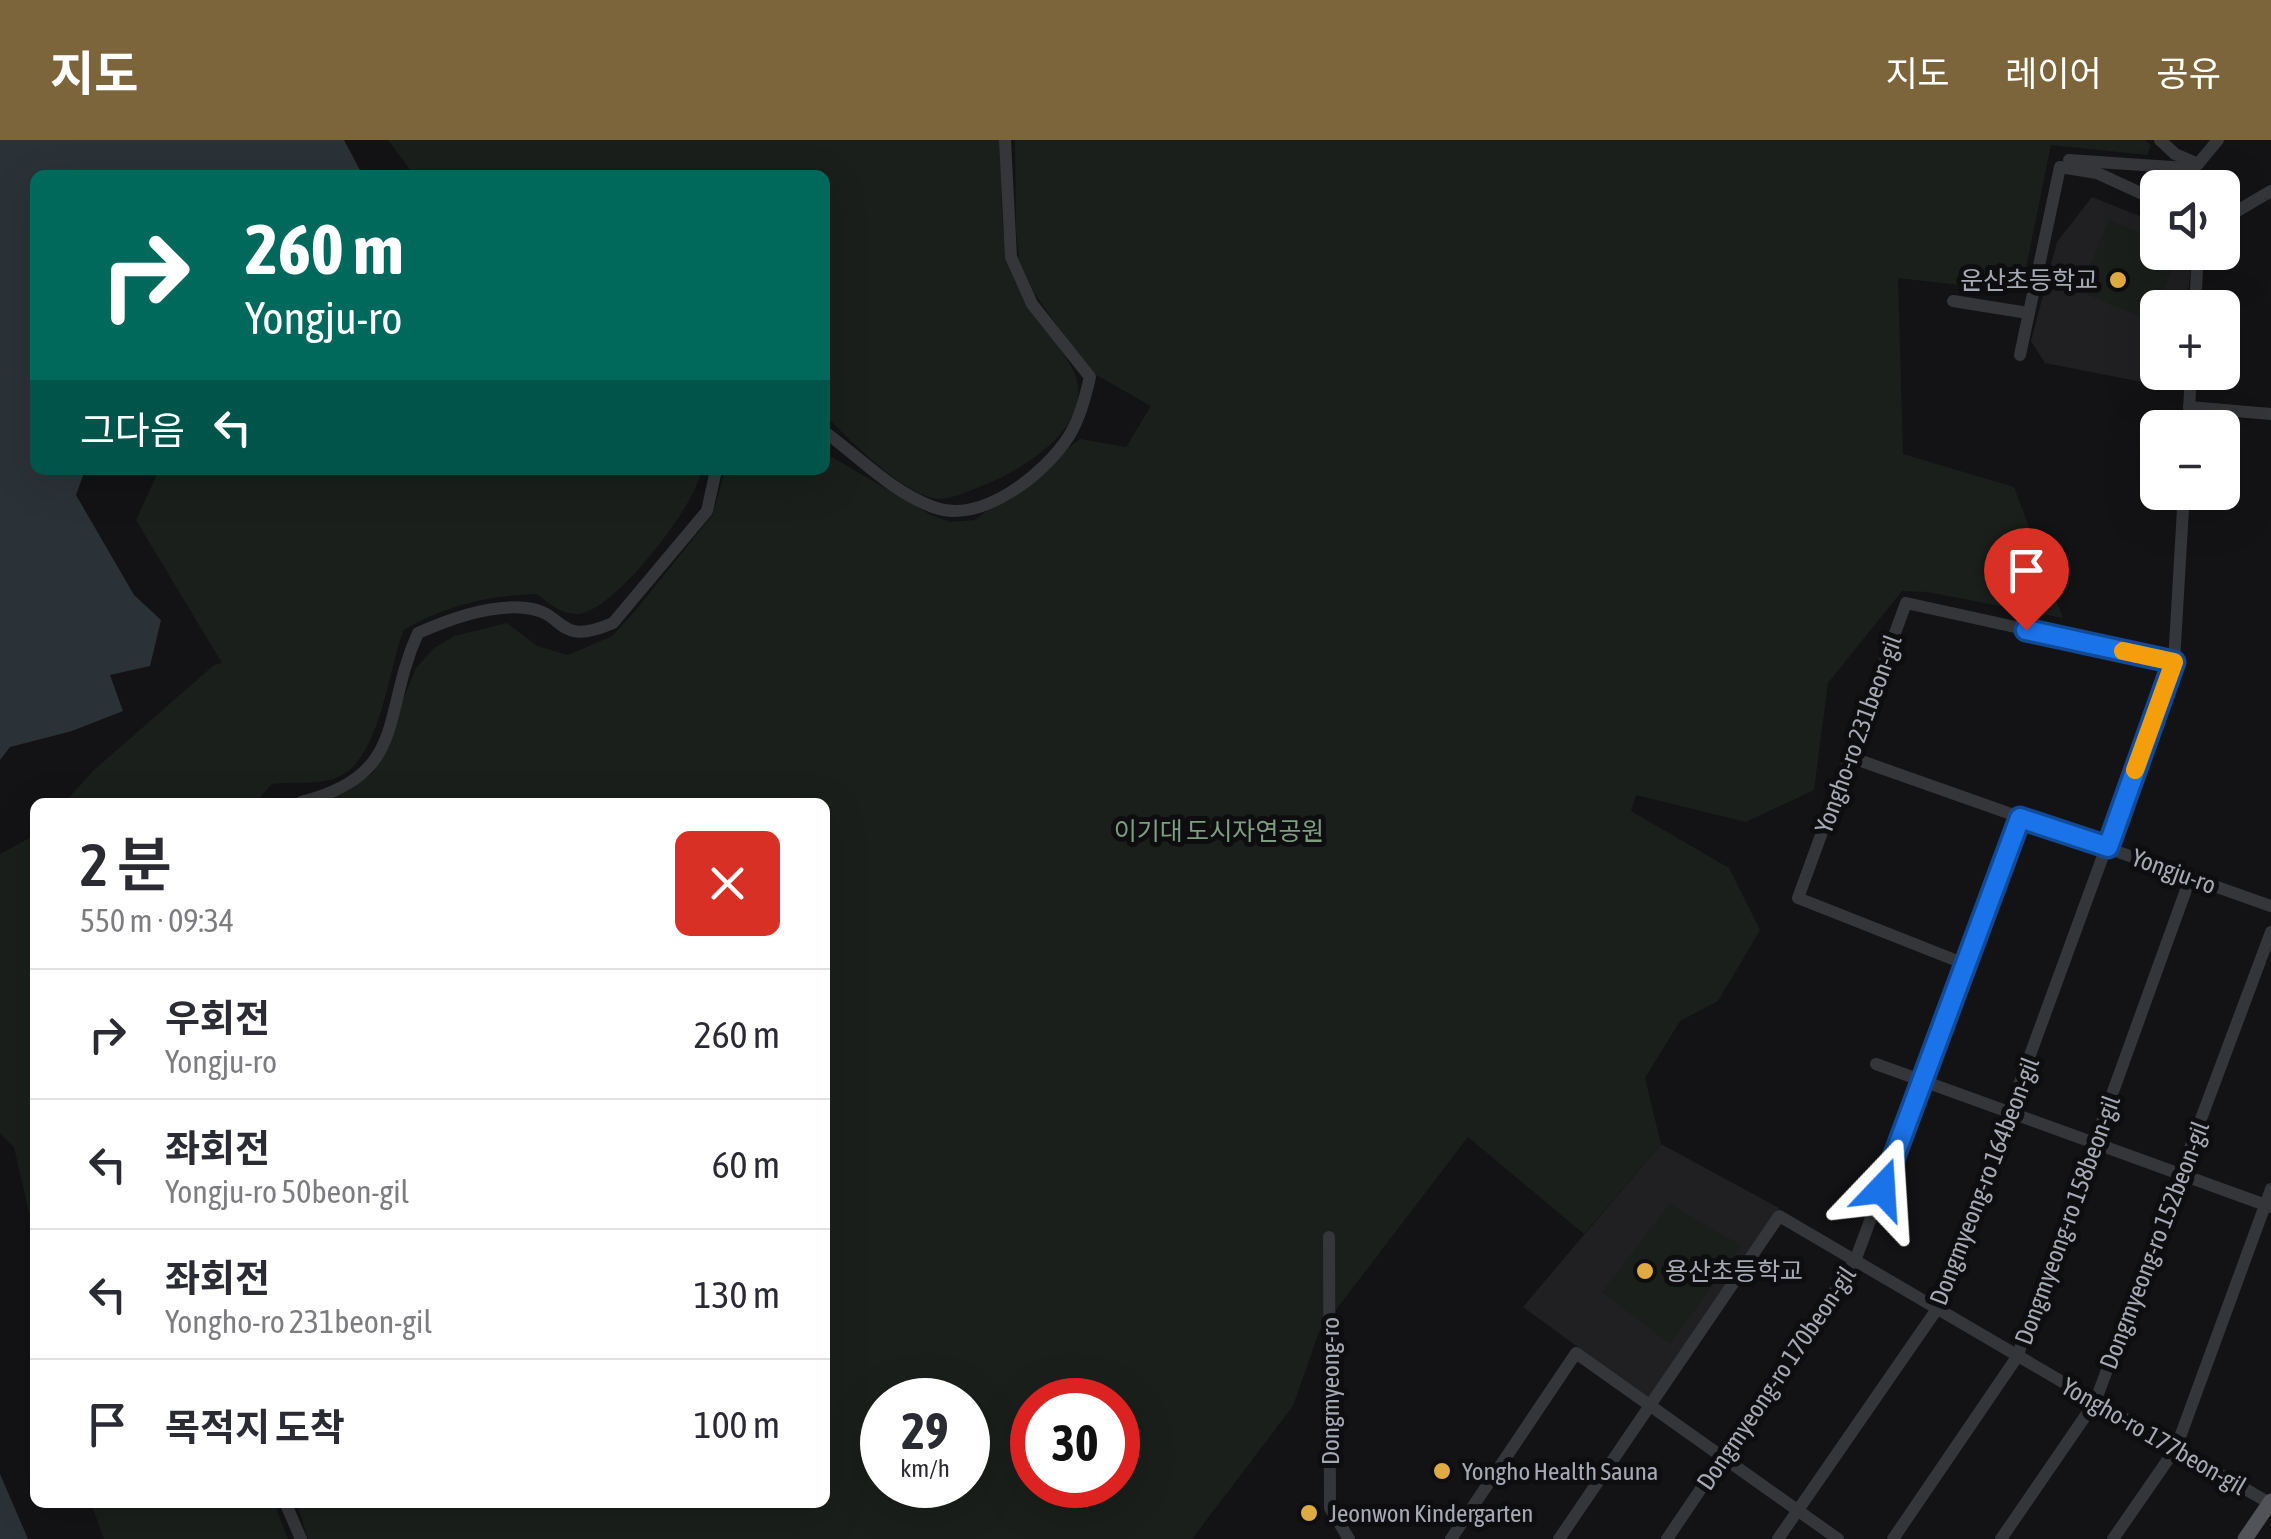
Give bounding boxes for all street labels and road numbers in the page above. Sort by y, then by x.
street label: Yongho-ro 231beon-gil [1809,631,1907,837]
street label: Yongju-ro [2128,843,2220,899]
street label: Dongmyeong-ro 164beon-gil [1924,1053,2044,1309]
street label: Dongmyeong-ro 158beon-gil [2009,1091,2125,1348]
street label: Dongmyeong-ro 152beon-gil [2094,1117,2214,1373]
street label: Dongmyeong-ro 170beon-gil [1691,1261,1861,1495]
street label: Dongmyeong-ro [1316,1317,1344,1465]
street label: Yongho-ro 177beon-gil [2057,1372,2252,1500]

